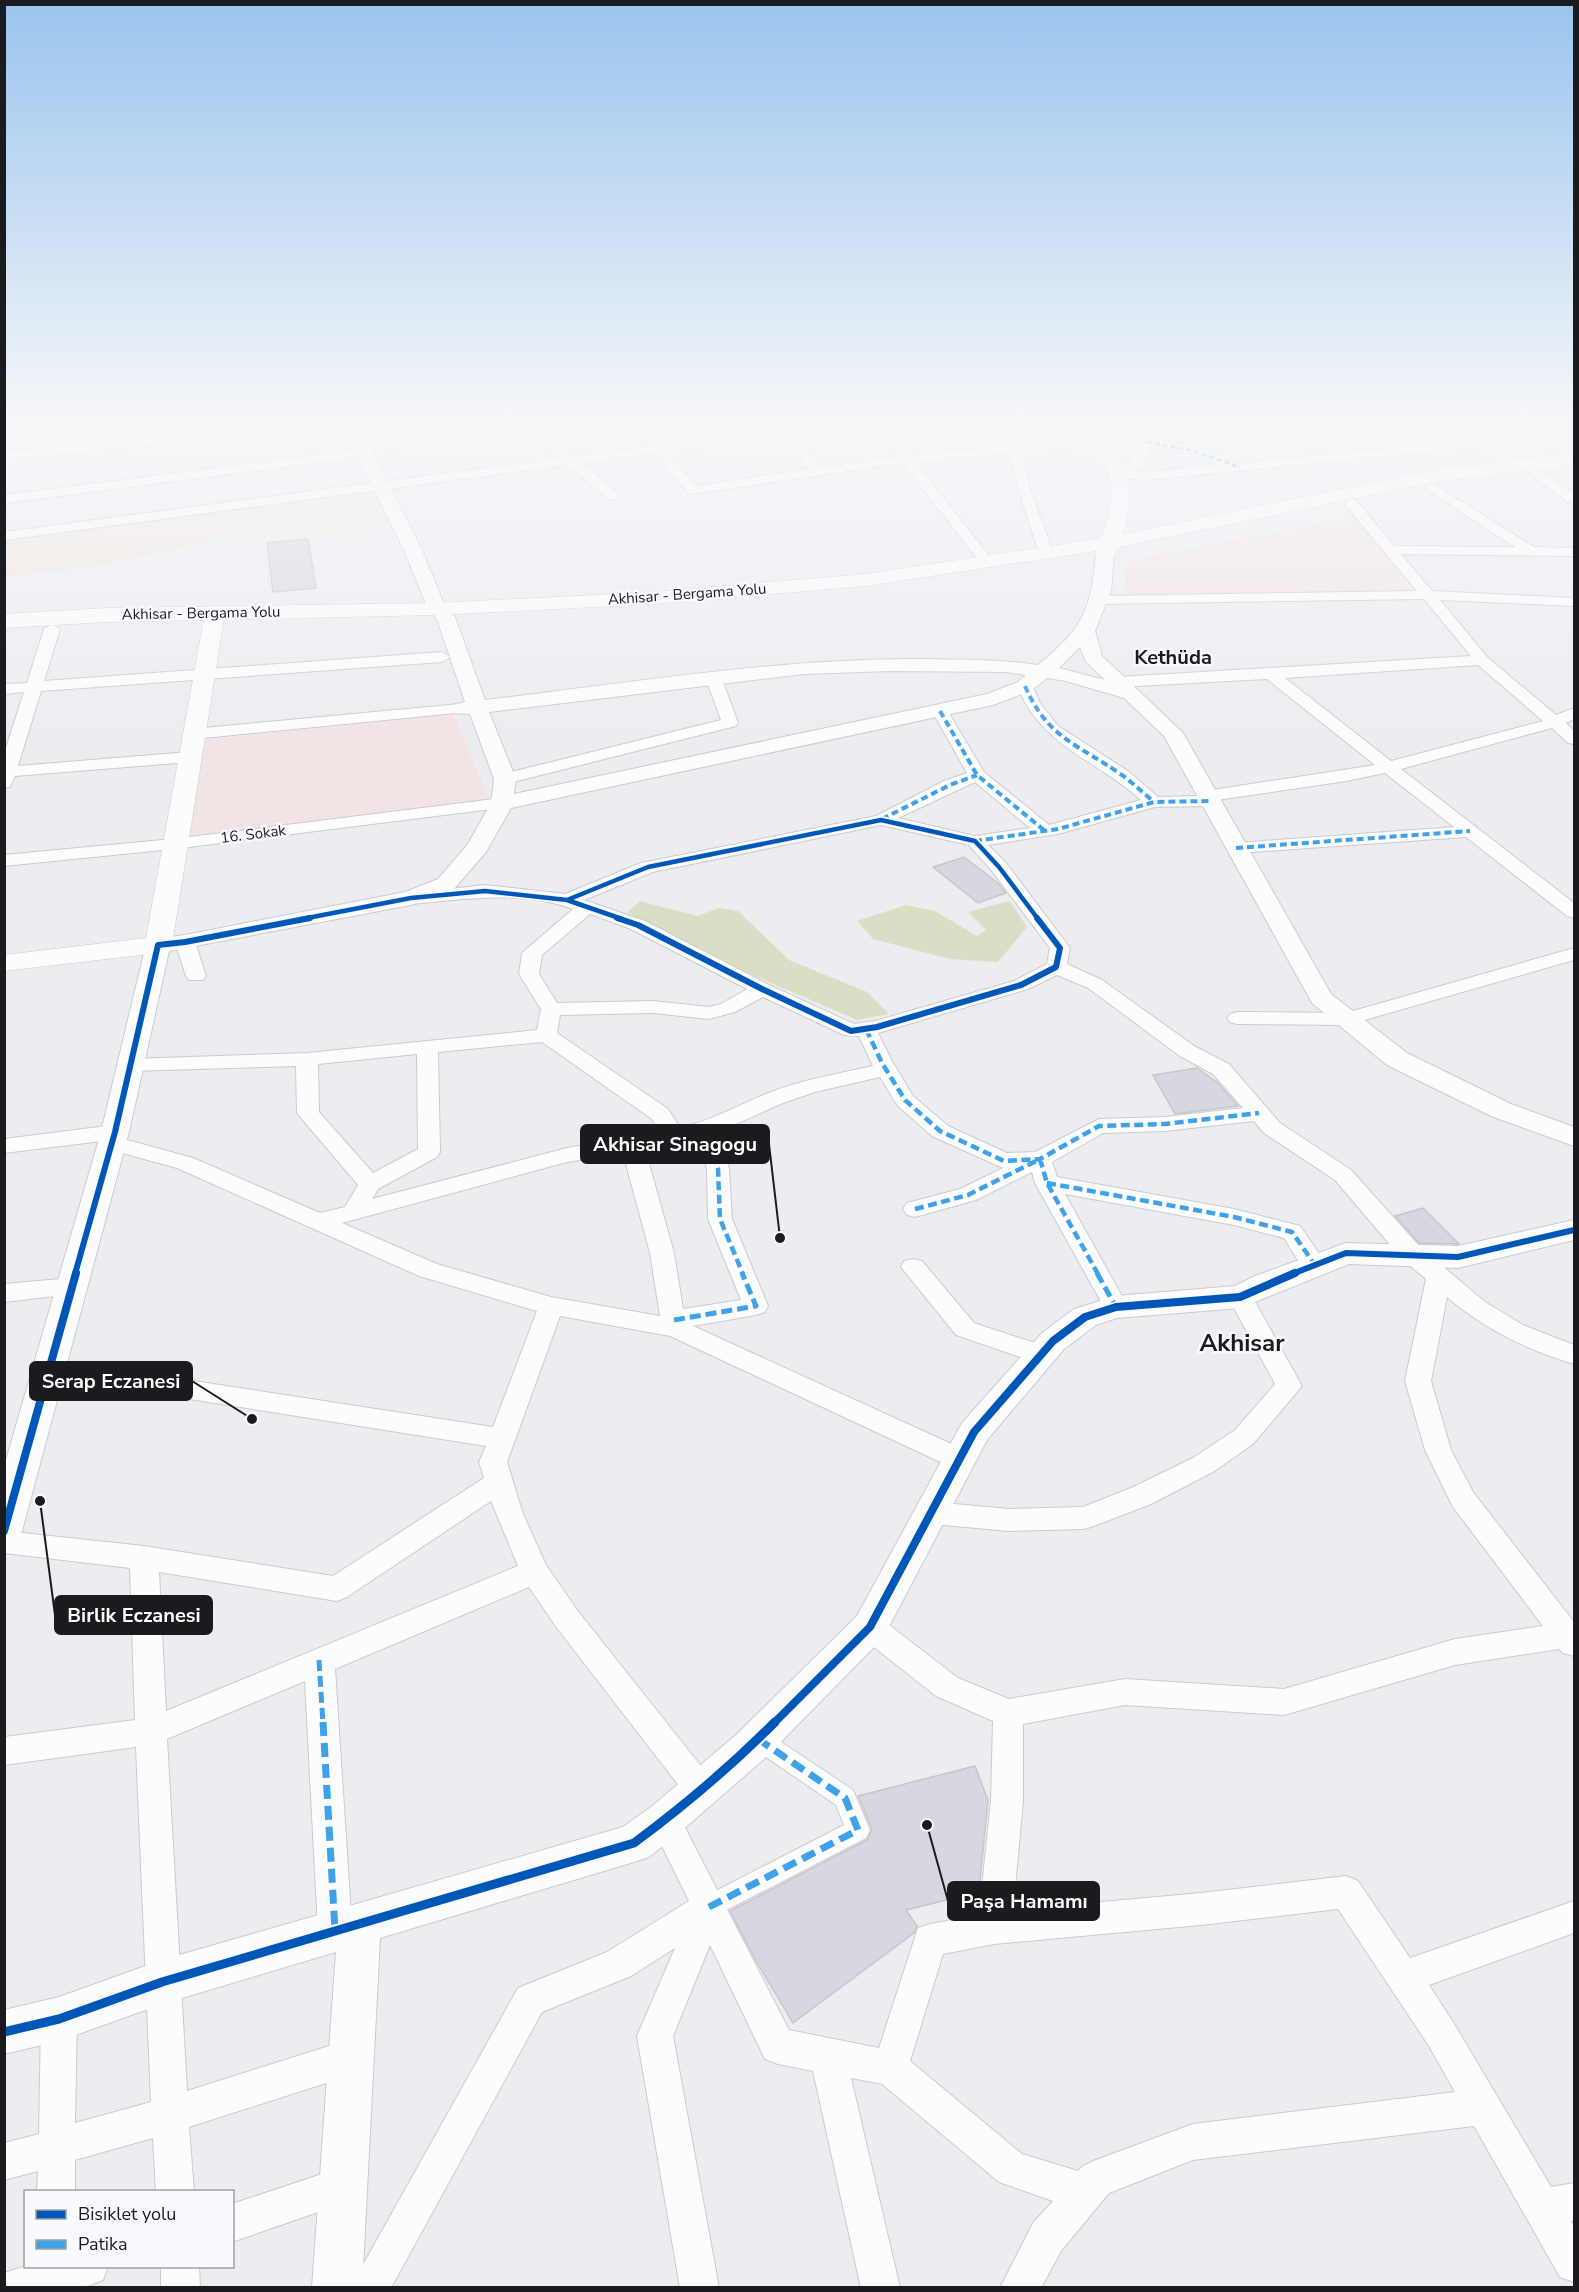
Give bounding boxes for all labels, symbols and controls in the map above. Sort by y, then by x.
street label: Akhisar - Bergama Yolu [607,578,767,610]
street label: Akhisar - Bergama Yolu [121,602,281,624]
district label: Kethüda [1134,644,1212,671]
street label: 16. Sokak [219,820,287,848]
callout: Akhisar Sinagogu [581,1125,769,1163]
text: Akhisar Sinagogu [593,1131,757,1158]
district label: Akhisar [1199,1327,1285,1359]
callout: Serap Eczanesi [30,1362,192,1400]
text: Serap Eczanesi [42,1368,180,1395]
callout: Birlik Eczanesi [55,1596,212,1634]
text: Birlik Eczanesi [67,1602,201,1629]
callout: Paşa Hamamı [948,1882,1099,1920]
text: Paşa Hamamı [960,1888,1088,1915]
legend [24,2190,234,2268]
text: Bisiklet yolu [78,2202,176,2226]
text: Patika [78,2232,127,2256]

